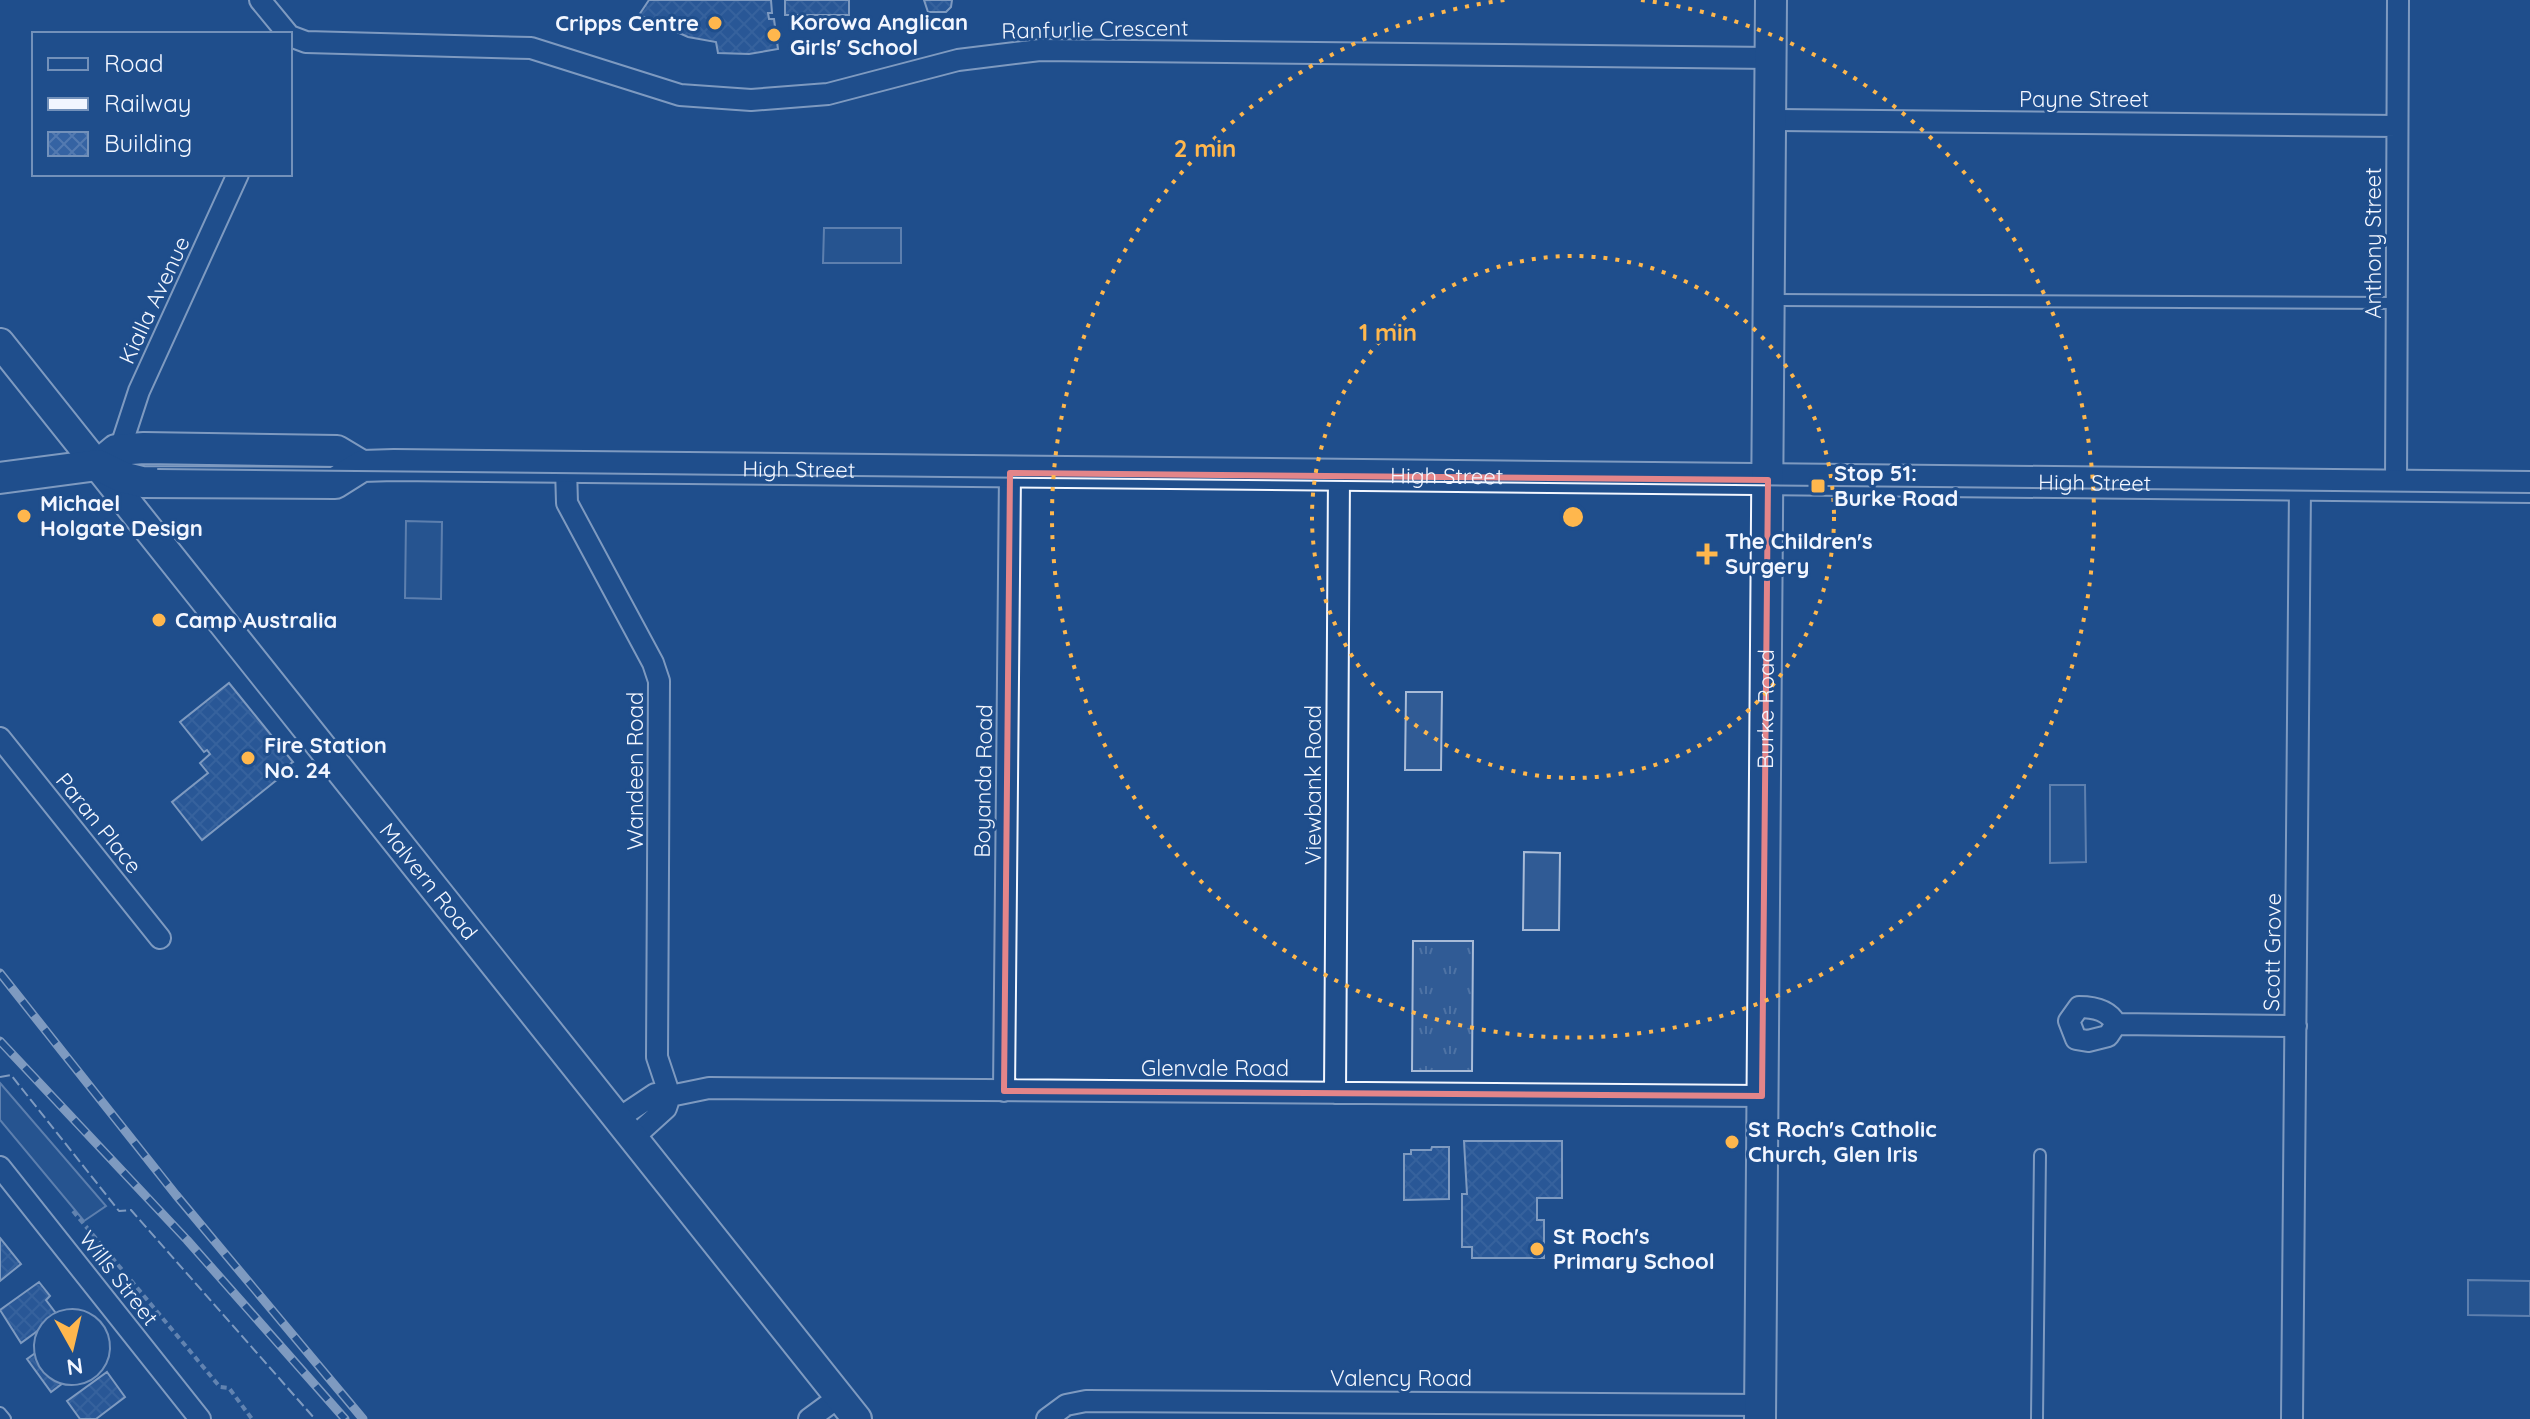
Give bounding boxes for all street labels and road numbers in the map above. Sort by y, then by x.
street label: Ranfurlie Crescent [1001,13,1189,45]
street label: Payne Street [2019,85,2149,113]
street label: Anthony Street [2359,167,2387,319]
street label: Kialla Avenue [112,232,196,368]
street label: High Street [742,455,855,484]
street label: High Street [1390,461,1503,490]
street label: High Street [2038,468,2151,497]
street label: Burke Road [1751,649,1780,769]
street label: Wandeen Road [621,692,649,850]
street label: Boyanda Road [968,704,998,858]
street label: Viewbank Road [1299,705,1327,865]
street label: Paran Place [50,767,148,879]
street label: Malvern Road [373,817,484,945]
street label: Scott Grove [2257,893,2287,1011]
street label: Glenvale Road [1141,1054,1289,1082]
street label: Wills Street [73,1225,165,1331]
street label: Valency Road [1330,1364,1472,1392]

